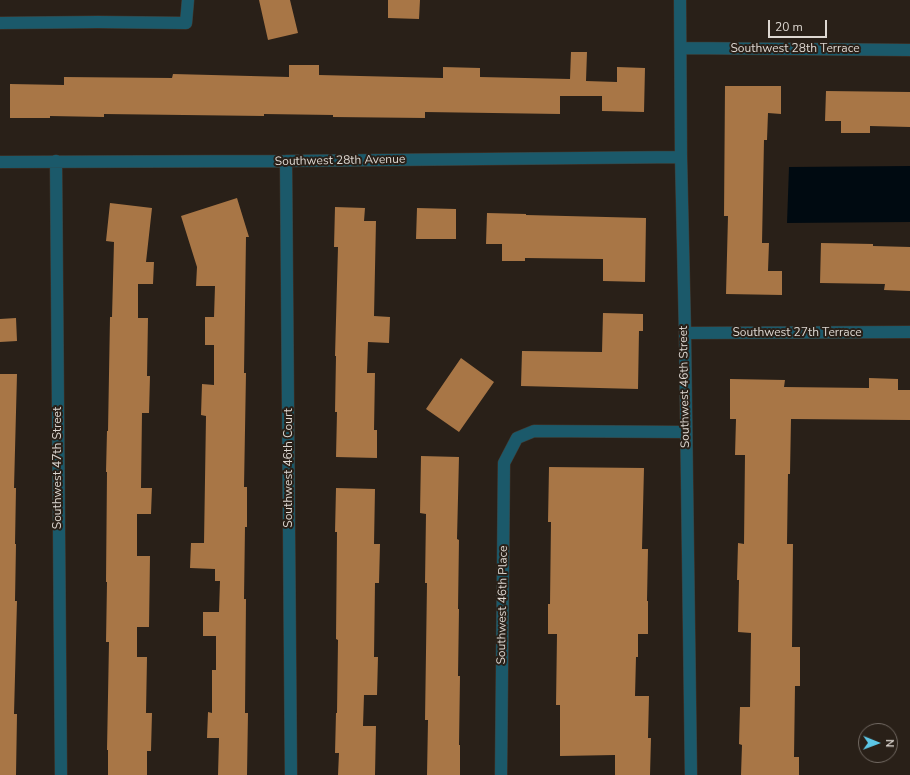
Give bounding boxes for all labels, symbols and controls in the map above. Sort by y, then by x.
scale bar [770,12,829,38]
text: 20 m [775,19,803,35]
street label: Southwest 28th Terrace [730,42,860,56]
street label: Southwest 28th Avenue [275,153,405,169]
street label: Southwest 46th Street [677,326,693,448]
street label: Southwest 27th Terrace [732,326,862,340]
street label: Southwest 47th Street [51,407,65,529]
street label: Southwest 46th Court [282,408,296,528]
street label: Southwest 46th Place [495,545,511,665]
north arrow [858,723,898,763]
text: N [882,739,897,747]

